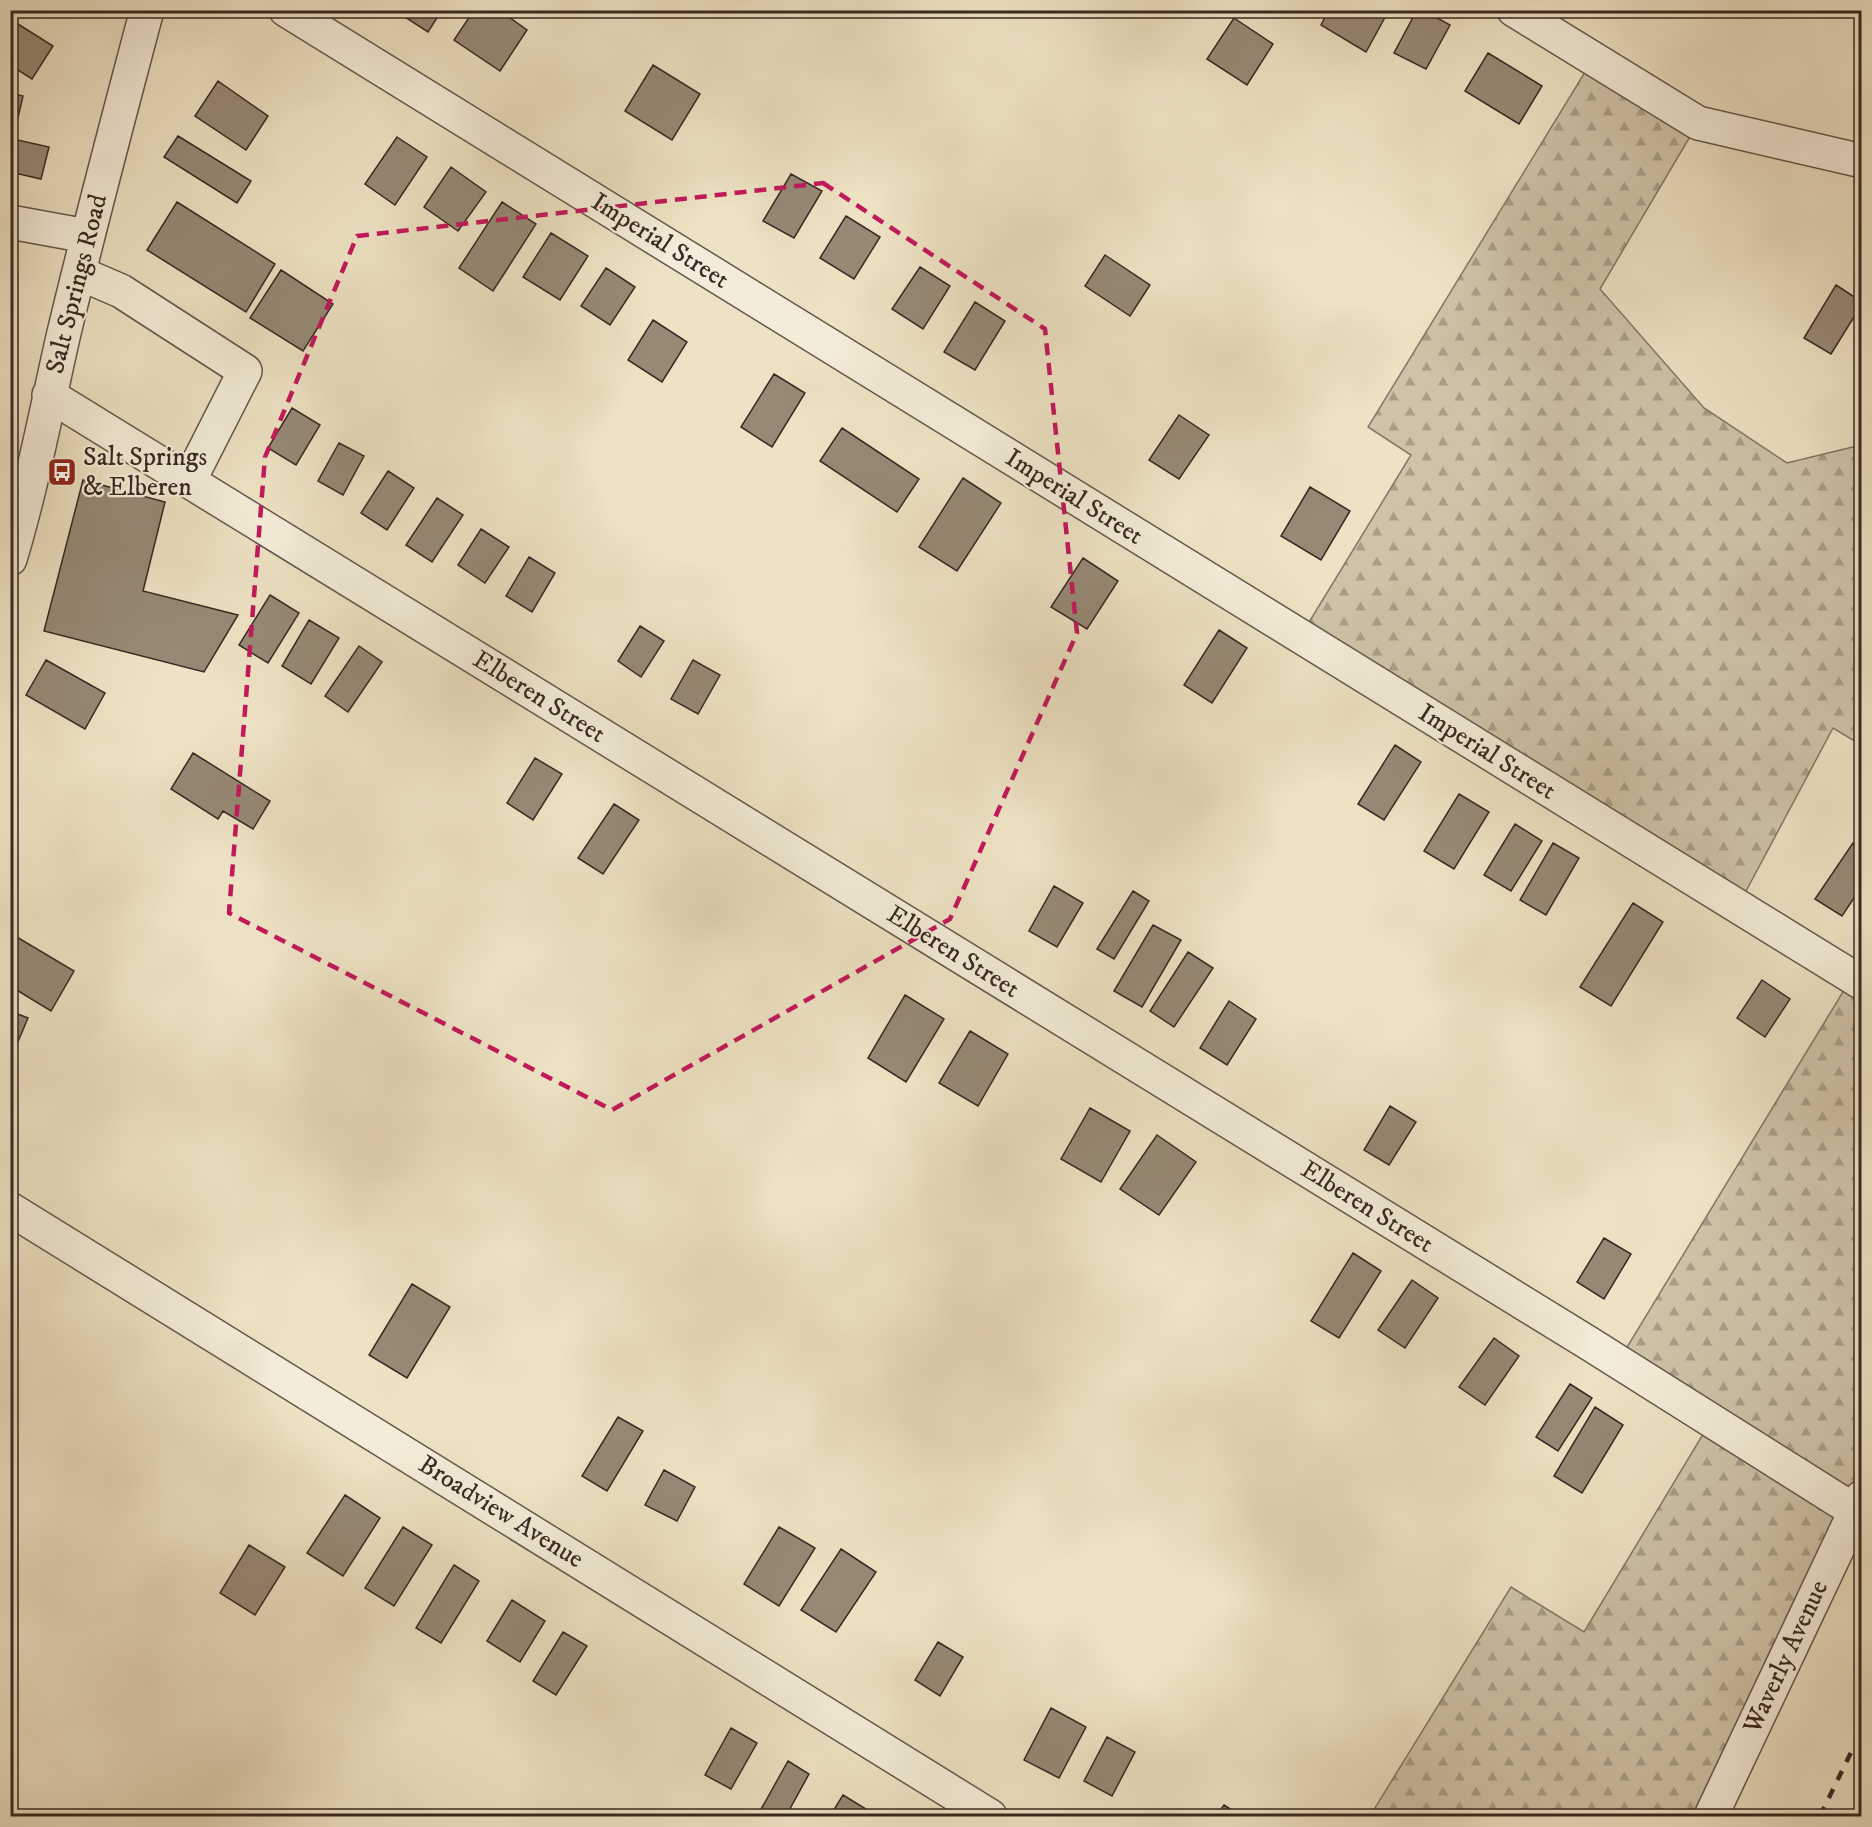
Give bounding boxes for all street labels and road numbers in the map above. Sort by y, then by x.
street label: Imperial Street [585,186,735,296]
street label: Salt Springs Road [39,191,115,377]
street label: Imperial Street [999,442,1149,552]
street label: Elberen Street [467,643,611,751]
street label: Imperial Street [1412,697,1562,807]
street label: Elberen Street [881,898,1025,1006]
street label: Elberen Street [1295,1153,1439,1261]
street label: Broadview Avenue [412,1448,590,1576]
street label: Waverly Avenue [1736,1575,1836,1740]

